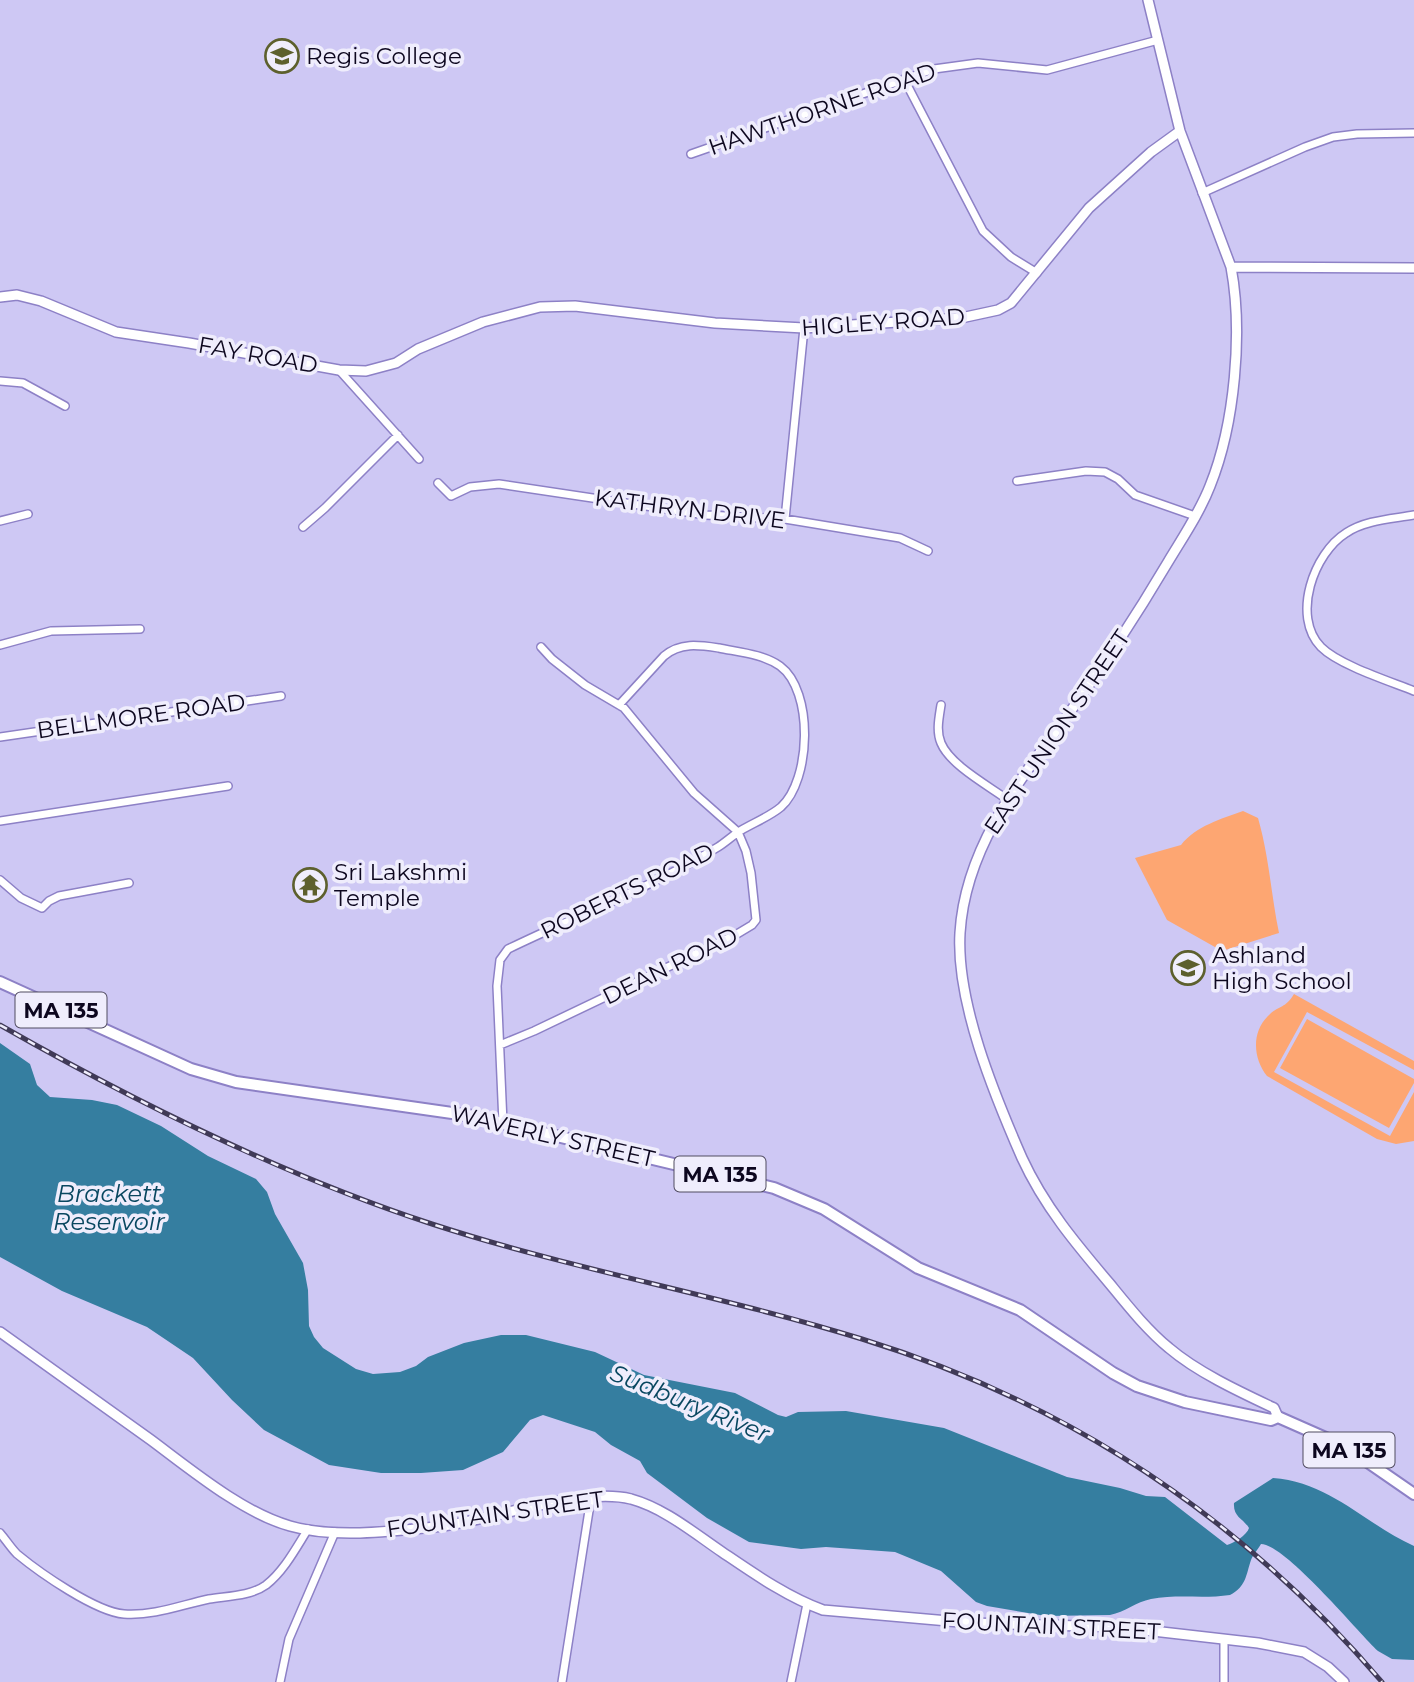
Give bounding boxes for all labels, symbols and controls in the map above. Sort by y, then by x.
school or university icon: Regis College [263,37,301,75]
place label: Regis College [306,42,462,70]
street label: HAWTHORNE ROAD [704,57,940,161]
street label: HIGLEY ROAD [800,302,966,342]
street label: FAY ROAD [196,331,320,379]
street label: KATHRYN DRIVE [593,483,787,535]
street label: EAST UNION STREET [978,624,1136,840]
street label: BELLMORE ROAD [35,688,247,744]
street label: ROBERTS ROAD [536,837,718,945]
place label: Sri Lakshmi Temple [334,858,467,912]
temple icon: Sri Lakshmi Temple [291,866,329,904]
street label: DEAN ROAD [598,921,742,1011]
place label: Ashland High School [1212,941,1352,995]
school or university icon: Ashland High School [1169,949,1207,987]
road number: MA 135 [15,992,106,1028]
street label: WAVERLY STREET [448,1099,658,1173]
road number: MA 135 [674,1156,766,1192]
water label: Brackett Reservoir [53,1179,166,1236]
water label: Sudbury River [606,1358,775,1449]
road number: MA 135 [1304,1432,1394,1468]
street label: FOUNTAIN STREET [385,1485,606,1543]
street label: FOUNTAIN STREET [941,1606,1162,1646]

